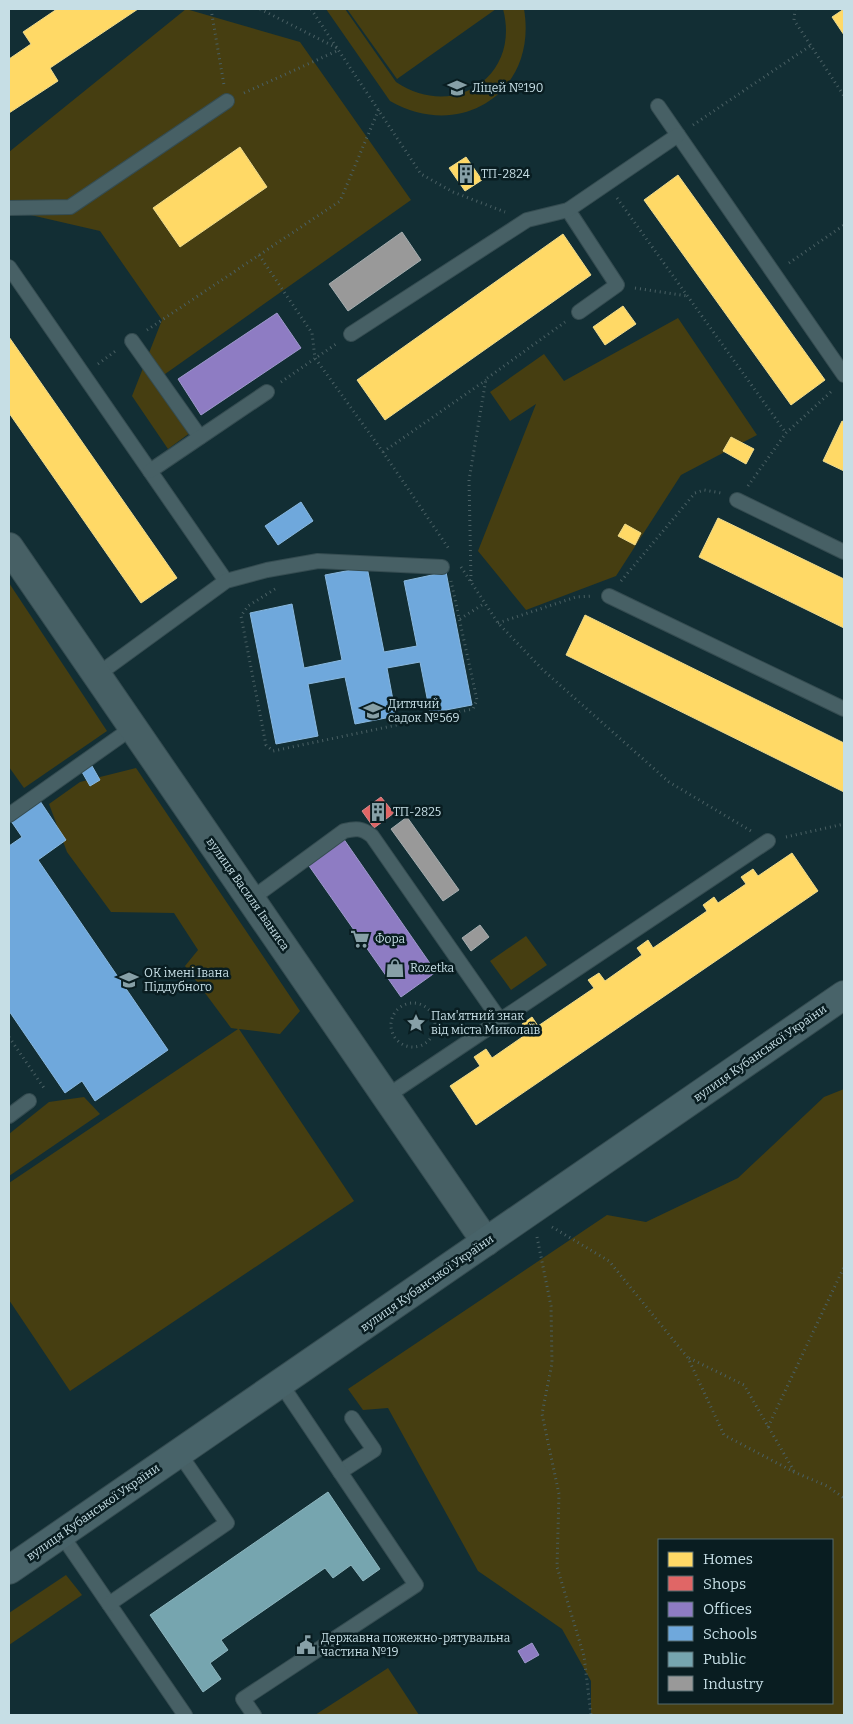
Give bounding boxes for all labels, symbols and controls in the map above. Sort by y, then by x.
school or university icon: Ліцей №190 [446,77,468,99]
place label: Ліцей №190 [472,81,543,95]
building icon: ТП-2824 [455,163,477,185]
place label: ТП-2824 [481,167,530,181]
place label: Дитячий садок №569 [388,697,460,725]
school or university icon: Дитячий садок №569 [362,700,384,722]
building icon: ТП-2825 [367,801,389,823]
place label: ТП-2825 [393,805,441,819]
street label: вулиця Василя Іваниса [204,835,293,953]
supermarket icon: Фора [349,928,371,950]
place label: Фора [375,932,406,946]
shop icon: Rozetka [384,957,406,979]
place label: Rozetka [410,961,455,975]
place label: ОК імені Івана Піддубного [144,966,229,994]
school or university icon: ОК імені Івана Піддубного [118,969,140,991]
street label: вулиця Кубанської України [691,1002,829,1104]
place label: Пам'ятний знак від міста Миколаїв [431,1009,541,1037]
place icon: Пам'ятний знак від міста Миколаїв [405,1012,427,1034]
street label: вулиця Кубанської України [358,1232,496,1334]
street label: вулиця Кубанської України [24,1461,162,1563]
legend [658,1539,833,1704]
text: Homes [703,1550,753,1568]
text: Shops [703,1575,746,1593]
text: Offices [703,1600,752,1618]
text: Schools [703,1625,757,1643]
place label: Державна пожежно-рятувальна частина №19 [320,1631,511,1659]
public building icon: Державна пожежно-рятувальна частина №19 [295,1634,317,1656]
text: Public [703,1650,747,1668]
text: Industry [703,1675,763,1693]

